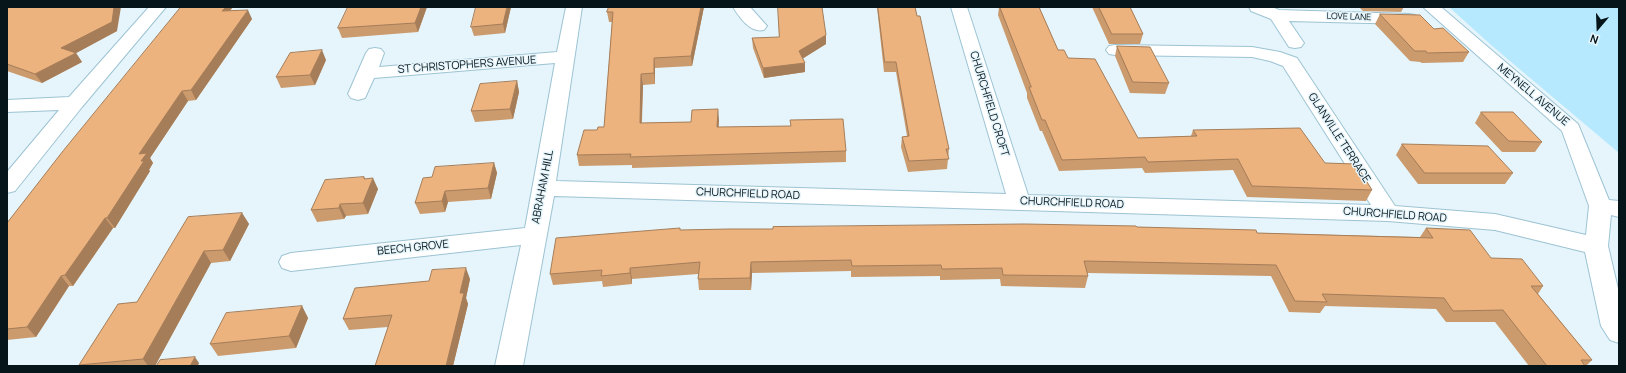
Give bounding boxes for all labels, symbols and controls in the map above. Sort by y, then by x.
north arrow [1578,8,1618,48]
street label: LOVE LANE [1327,11,1371,23]
text: N [1588,31,1600,48]
street label: CHURCHFIELD CROFT [967,50,1011,158]
street label: ST CHRISTOPHERS AVENUE [397,54,537,76]
street label: MEYNELL AVENUE [1494,61,1572,129]
street label: GLANVILLE TERRACE [1305,91,1373,185]
street label: ABRAHAM HILL [529,149,557,225]
street label: CHURCHFIELD ROAD [696,186,800,202]
street label: CHURCHFIELD ROAD [1020,195,1124,211]
street label: CHURCHFIELD ROAD [1343,205,1447,225]
street label: BEECH GROVE [377,238,449,258]

